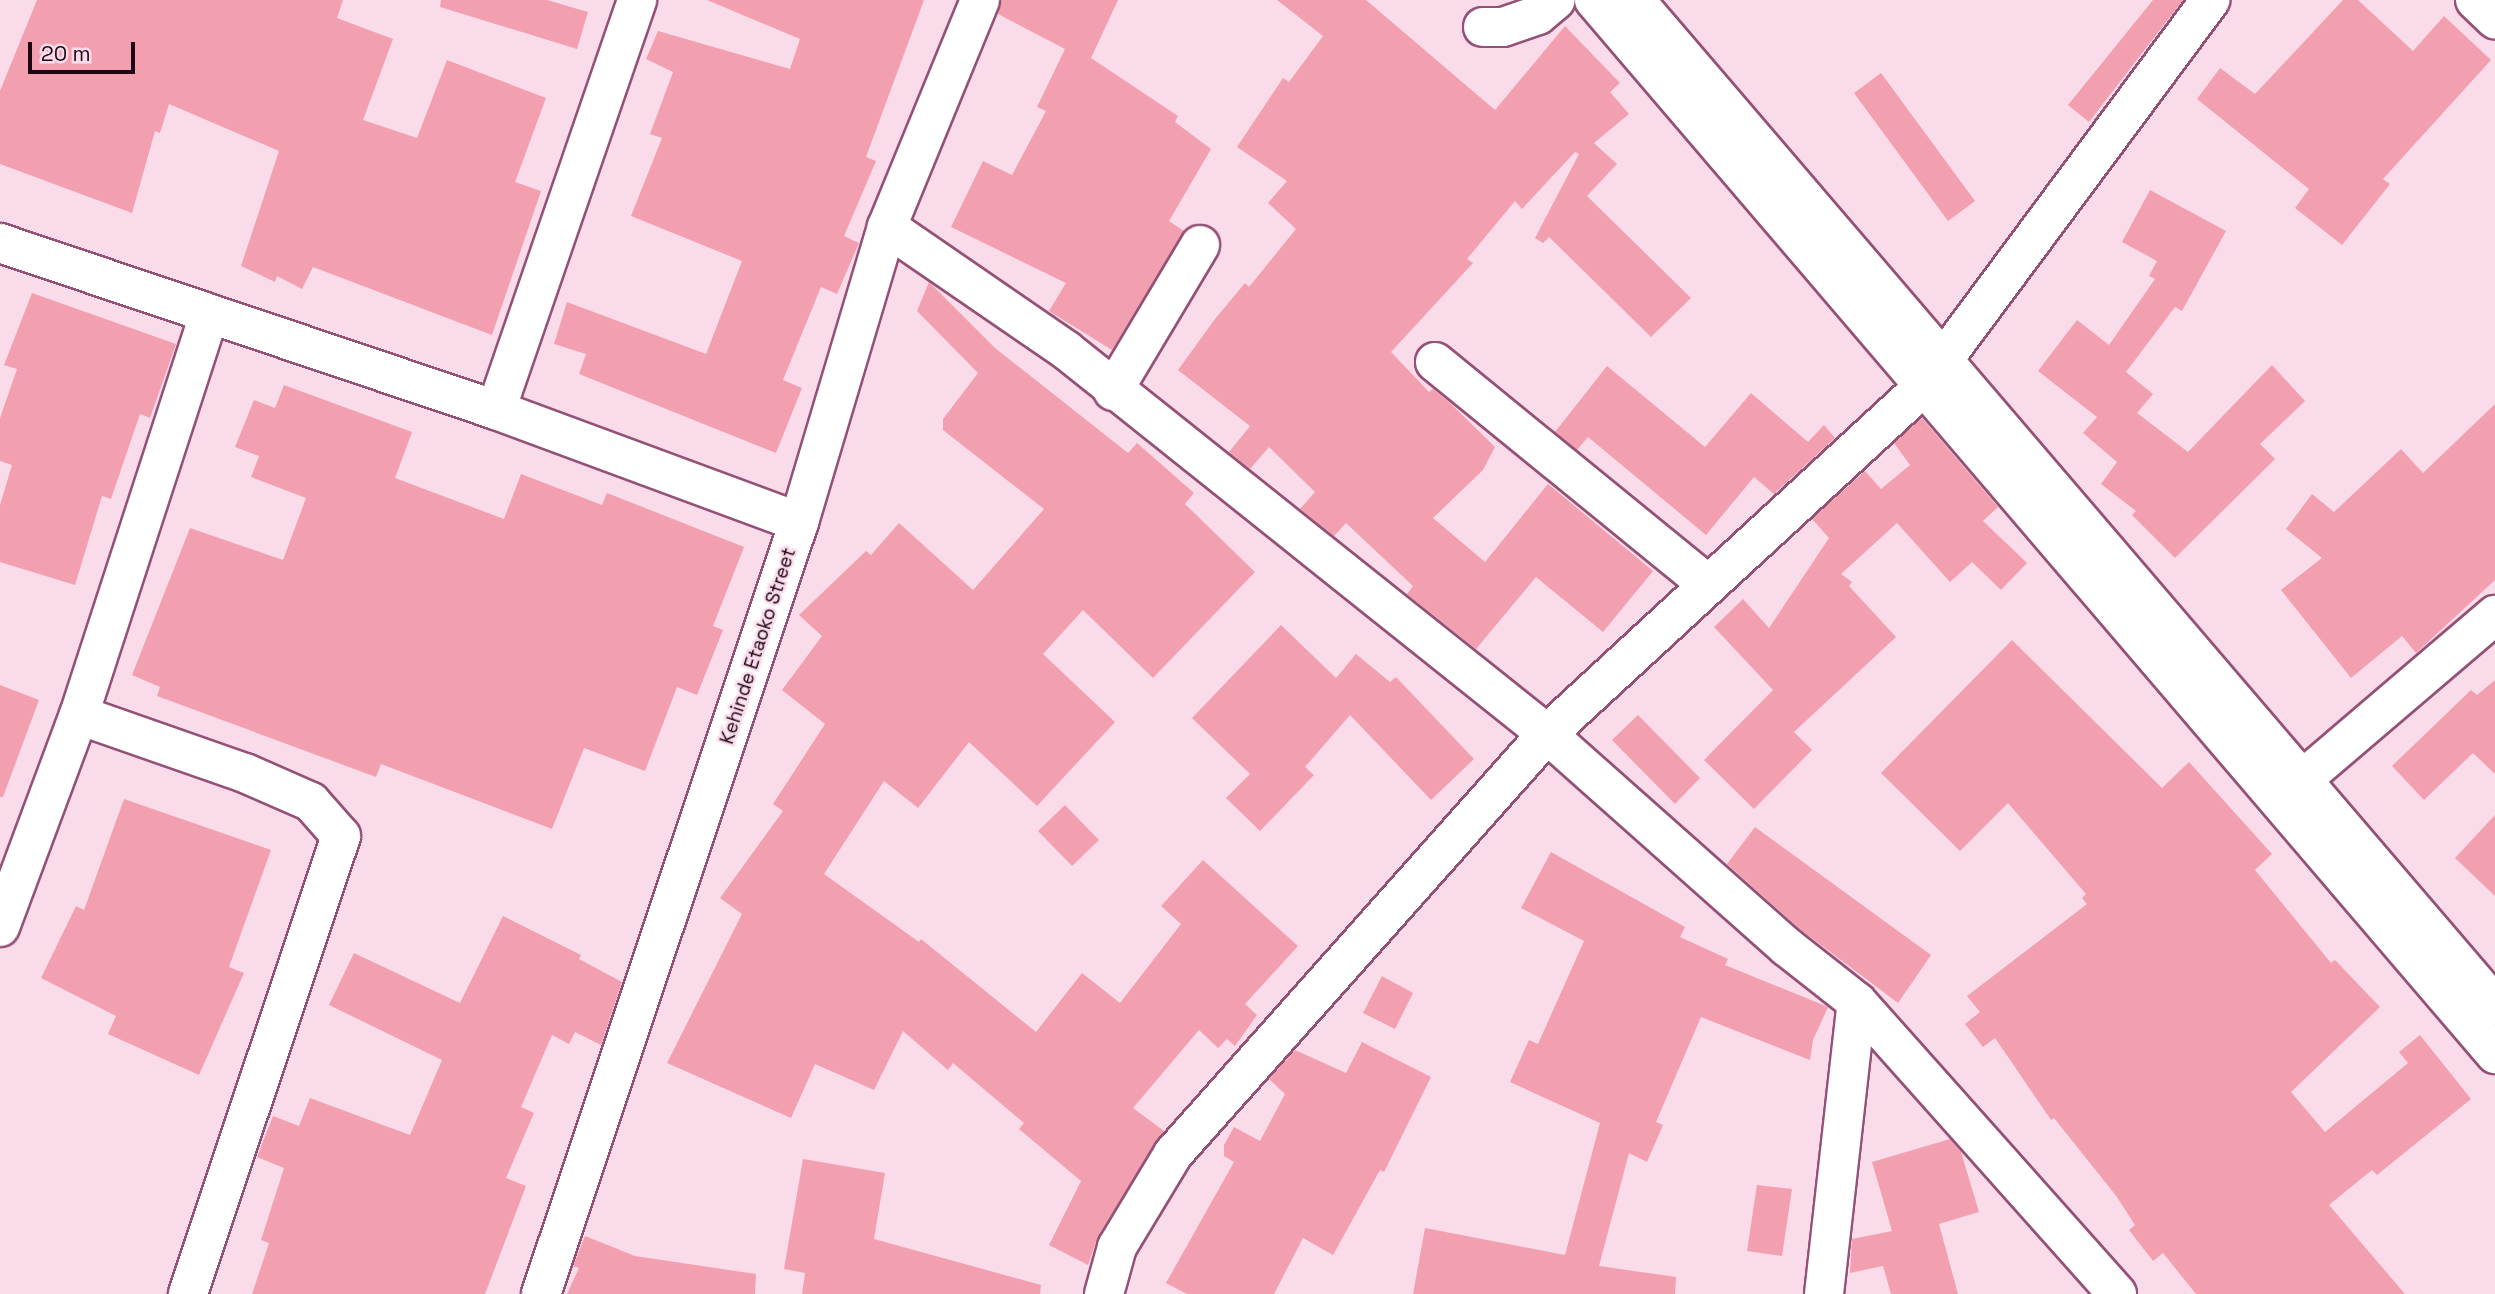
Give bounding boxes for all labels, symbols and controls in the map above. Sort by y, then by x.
scale bar [32,28,138,72]
text: 20 m [41,40,91,67]
street label: Kehinde Etaoko Street [715,545,801,747]

